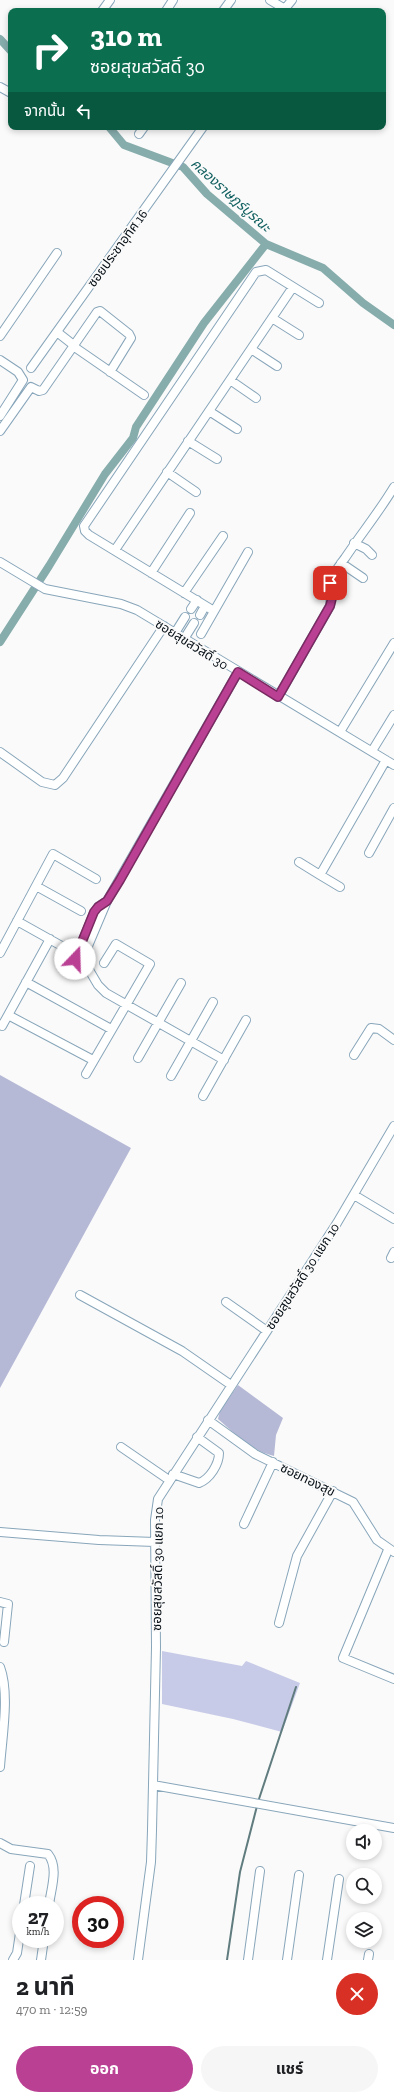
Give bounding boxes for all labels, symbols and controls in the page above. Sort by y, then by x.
text: 310 m [90,20,162,53]
icon: right [24,24,76,76]
text: ซอยสุขสวัสดิ์ 30 [90,56,205,78]
icon: left [73,100,95,122]
text: จากนั้น [24,102,65,120]
water label: คลองราษฎร์บูรณะ [187,155,275,237]
street label: ซอยประชาอุทิศ 16 [84,207,151,290]
pin [313,566,347,600]
icon: arrive [319,572,341,594]
street label: ซอยสุขสวัสดิ์ 30 [153,616,231,673]
position arrow [54,938,96,980]
street label: ซอยสุขสวัสดิ์ 30 แยก 10 [262,1220,342,1332]
street label: ซอยทองสุข [278,1460,338,1499]
street label: ซอยสุขสวัสดิ์ 30 แยก 10 [149,1507,166,1631]
map controls [346,1824,382,1948]
button: sound [346,1824,382,1860]
button: search [346,1868,382,1904]
speed limit sign: 30 [72,1896,124,1948]
text: 27 [28,1905,48,1929]
button: layers [346,1912,382,1948]
text: km/h [27,1926,49,1938]
text: 2 นาที [16,1972,75,2001]
button: close [336,1973,378,2015]
text: 470 m · 12:59 [16,2002,88,2017]
button: ออก [16,2046,193,2092]
button: แชร์ [201,2046,378,2092]

